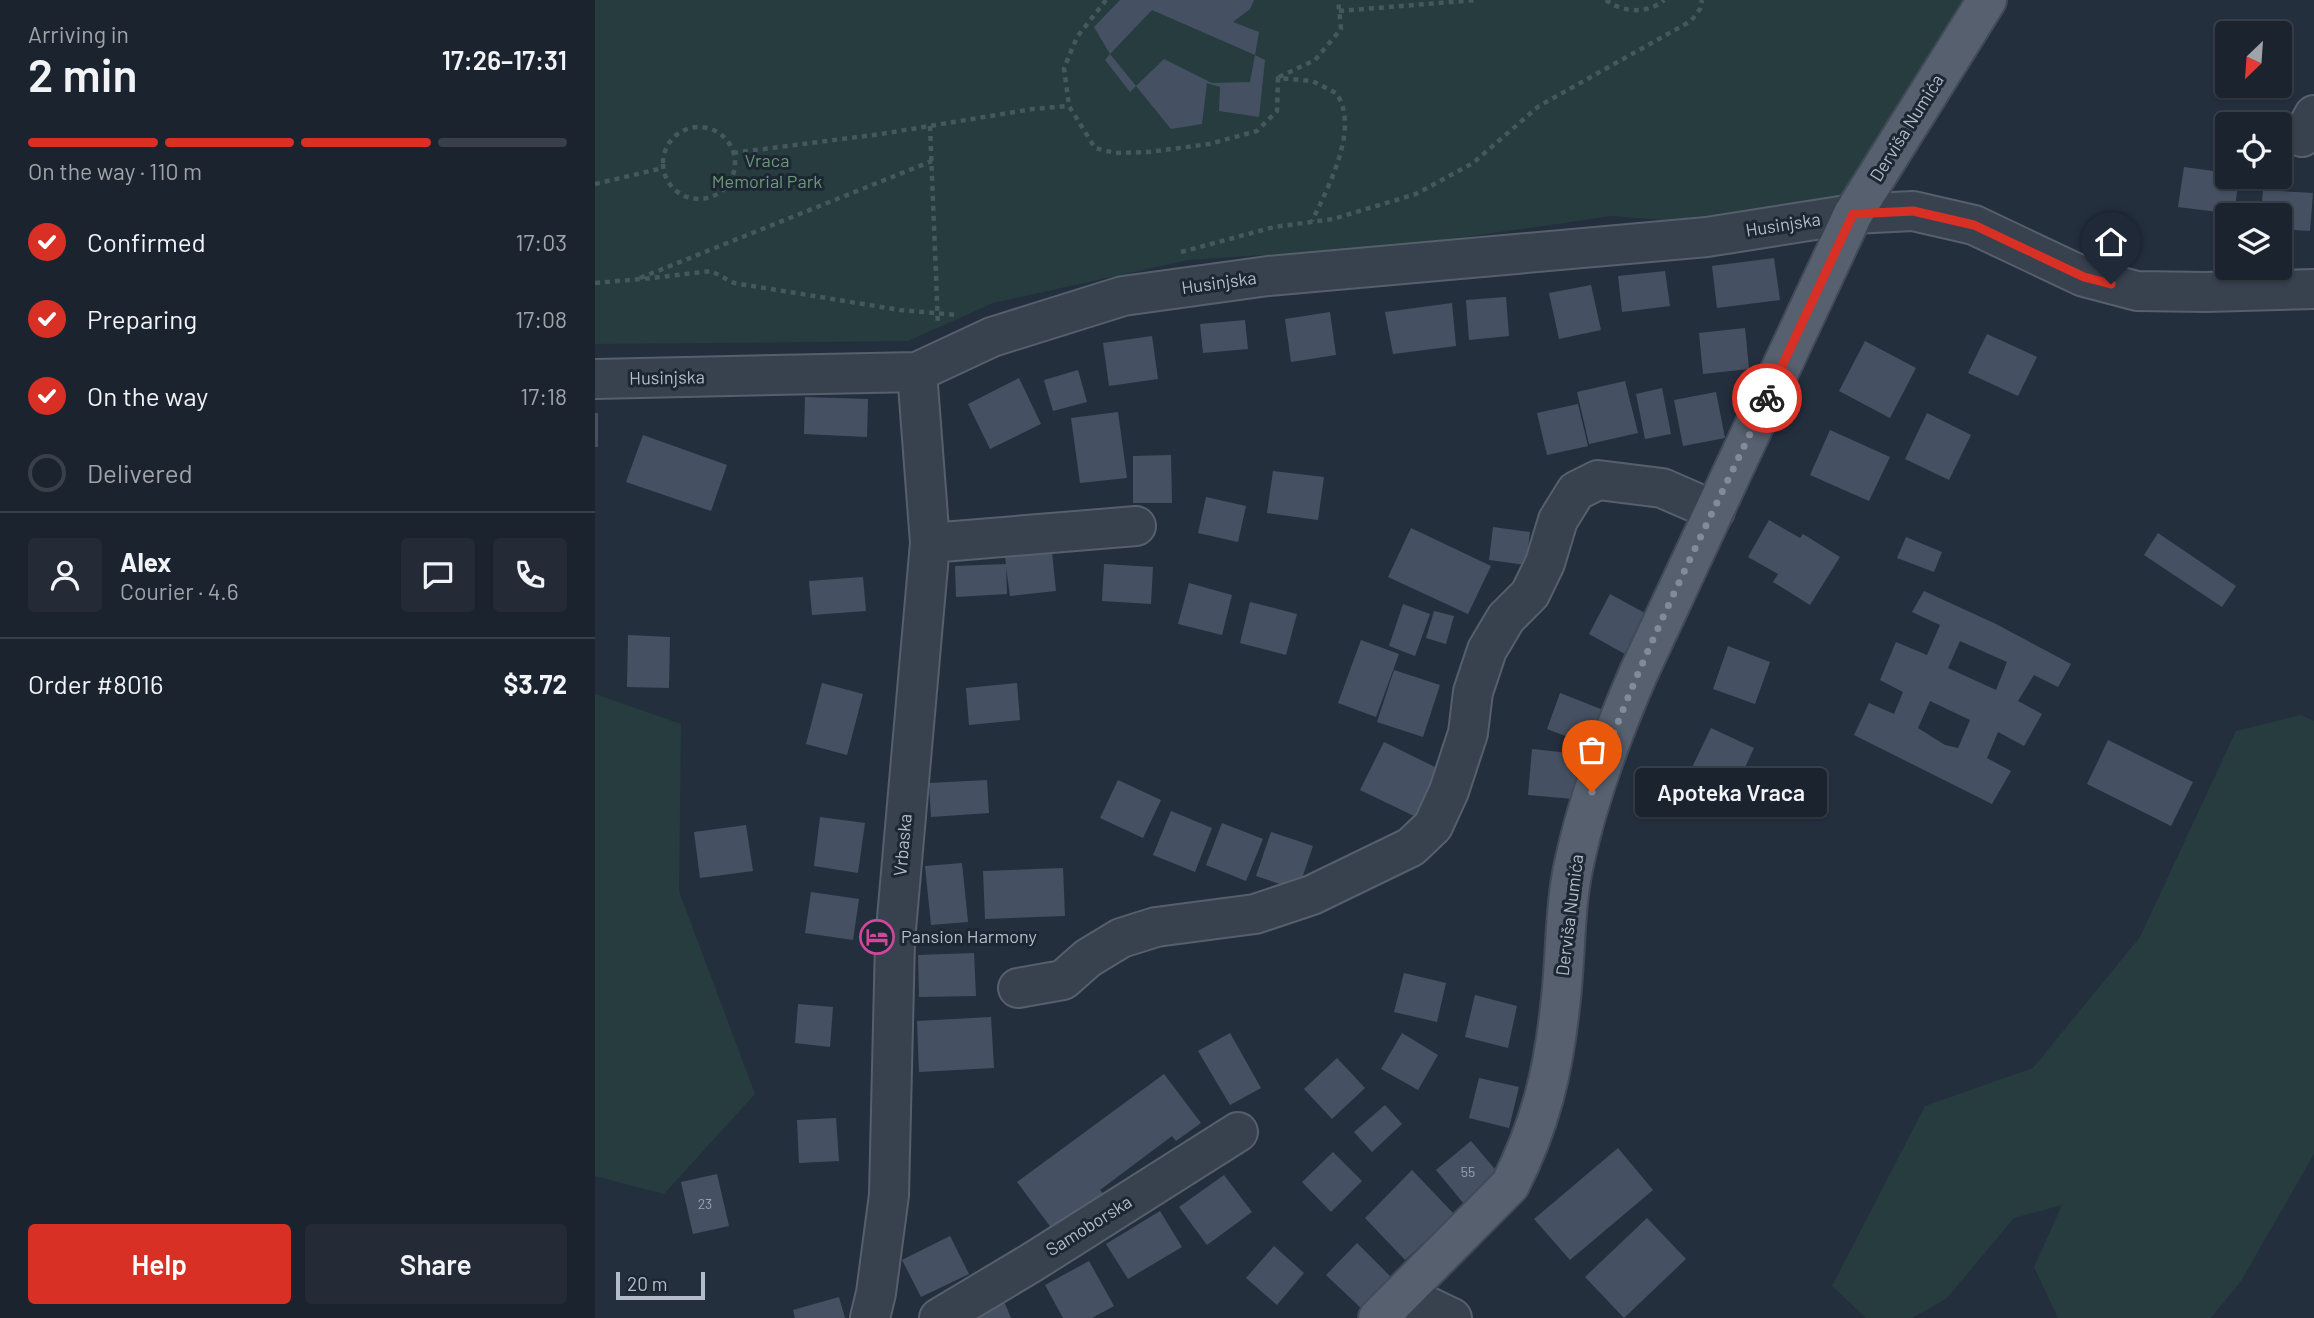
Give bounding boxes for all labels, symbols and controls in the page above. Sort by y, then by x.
text: Arriving in [28,20,129,48]
north arrow [2215,21,2293,98]
map controls [2215,21,2292,280]
text: 17:26–17:31 [442,44,567,75]
text: 2 min [28,46,137,101]
street label: Derviša Numića [1864,70,1948,185]
button: locate [2215,112,2292,189]
park label: Vraca Memorial Park [712,149,822,192]
text: On the way · 110 m [28,157,202,185]
button: layers [2215,203,2292,280]
street label: Husinjska [1744,207,1822,241]
pin [2081,212,2141,284]
icon: check [28,223,66,261]
icon: home [2092,223,2130,261]
text: Confirmed [87,226,206,257]
text: 17:03 [515,228,567,256]
street label: Husinjska [1180,266,1258,298]
icon: check [28,300,66,338]
text: Preparing [87,303,197,334]
text: 17:08 [515,305,567,333]
courier [1732,363,1802,433]
street label: Husinjska [629,365,705,389]
icon: check [28,377,66,415]
icon: bike [1748,379,1786,417]
text: On the way [87,380,208,411]
text: 17:18 [520,382,567,410]
text: Delivered [87,457,193,488]
button: person [28,538,102,612]
button: chat [401,538,475,612]
button: phone [493,538,567,612]
text: Alex [120,546,171,577]
text: Courier · 4.6 [120,577,239,605]
text: Order #8016 [28,668,163,699]
text: $3.72 [504,668,567,699]
pin [1562,720,1622,792]
icon: bag [1573,731,1611,769]
callout: Apoteka Vraca [1634,768,1827,816]
text: Apoteka Vraca [1657,778,1805,806]
street label: Vrbaska [888,813,916,877]
street label: Derviša Numića [1551,853,1587,977]
hotel icon: Pansion Harmony [858,918,896,956]
place label: Pansion Harmony [901,925,1037,947]
house number: 55 [1461,1163,1475,1180]
street label: Samoborska [1042,1190,1135,1260]
house number: 23 [698,1195,712,1212]
button: Help [28,1224,291,1304]
button: Share [305,1224,567,1304]
scale bar [616,1269,705,1301]
text: 20 m [627,1272,667,1295]

